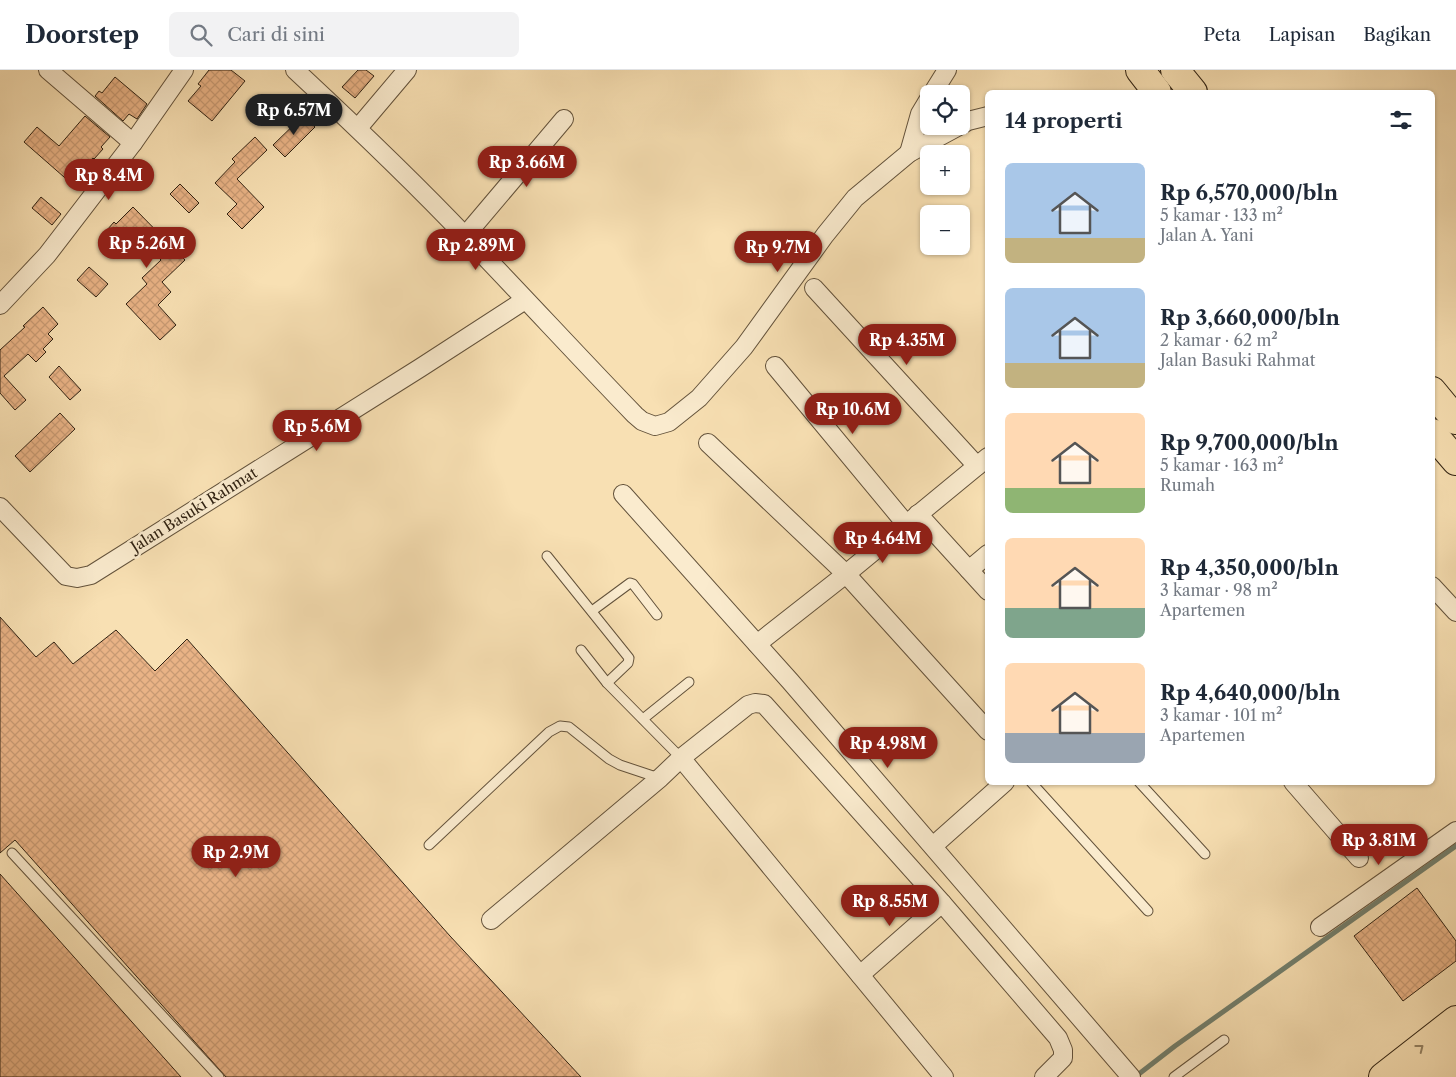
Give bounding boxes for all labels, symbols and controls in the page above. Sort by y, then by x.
search box [169,12,519,57]
text: Doorstep [25,20,139,49]
icon: search [187,21,215,49]
text: Cari di sini [227,23,325,46]
text: Peta [1203,24,1241,46]
text: Lapisan [1269,24,1335,46]
text: Bagikan [1363,24,1431,46]
map controls [920,85,970,255]
button: locate [920,85,970,135]
pin: Rp 6.57M [242,93,346,136]
text: Rp 6.57M [256,100,332,120]
icon: filters [1387,106,1415,134]
text: 14 properti [1005,108,1122,133]
button: + [920,145,970,195]
pin: Rp 3.66M [475,146,579,188]
text: Rp 3.66M [489,152,565,172]
pin: Rp 8.4M [63,158,155,201]
text: Rp 8.4M [75,165,143,185]
text: Rp 6,570,000/bln [1160,180,1338,205]
icon: home [1045,183,1105,243]
button: − [920,205,970,255]
text: 5 kamar · 133 m² [1160,205,1283,225]
text: Jalan A. Yani [1160,225,1254,245]
pin: Rp 5.26M [95,226,199,269]
pin: Rp 2.89M [424,228,528,271]
pin: Rp 9.7M [732,230,824,273]
text: Rp 5.26M [109,233,185,253]
text: Rp 2.89M [437,235,515,255]
text: Rp 9.7M [745,237,811,257]
text: Rp 3,660,000/bln [1160,305,1340,330]
icon: home [1045,308,1105,368]
pin: Rp 4.35M [855,324,959,366]
text: Rp 4.35M [869,330,945,350]
text: 2 kamar · 62 m² [1160,330,1278,350]
text: Jalan Basuki Rahmat [1160,350,1315,370]
pin: Rp 10.6M [801,392,905,435]
text: Rp 10.6M [815,399,891,419]
pin: Rp 5.6M [271,410,363,452]
text: Rp 5.6M [284,416,350,436]
text: Rp 9,700,000/bln [1160,430,1339,455]
icon: home [1045,433,1105,493]
text: 5 kamar · 163 m² [1160,455,1284,475]
street label: Jalan Basuki Rahmat [125,463,261,557]
text: Rumah [1160,475,1215,495]
pin: Rp 4.64M [831,522,935,564]
text: Rp 4.64M [845,528,921,548]
text: Rp 4,350,000/bln [1160,555,1339,580]
icon: home [1045,558,1105,618]
text: 3 kamar · 98 m² [1160,580,1278,600]
text: Apartemen [1160,600,1245,620]
text: Rp 4,640,000/bln [1160,680,1340,705]
icon: home [1045,683,1105,743]
text: 3 kamar · 101 m² [1160,705,1283,725]
text: Apartemen [1160,725,1245,745]
pin: Rp 4.98M [836,726,940,769]
text: Rp 4.98M [850,733,926,753]
pin: Rp 3.81M [1327,824,1431,866]
text: Rp 3.81M [1342,830,1416,850]
pin: Rp 2.9M [190,836,282,878]
text: Rp 2.9M [202,842,270,862]
pin: Rp 8.55M [838,884,942,927]
text: Rp 8.55M [852,891,928,911]
one-way arrow [1414,1046,1423,1054]

